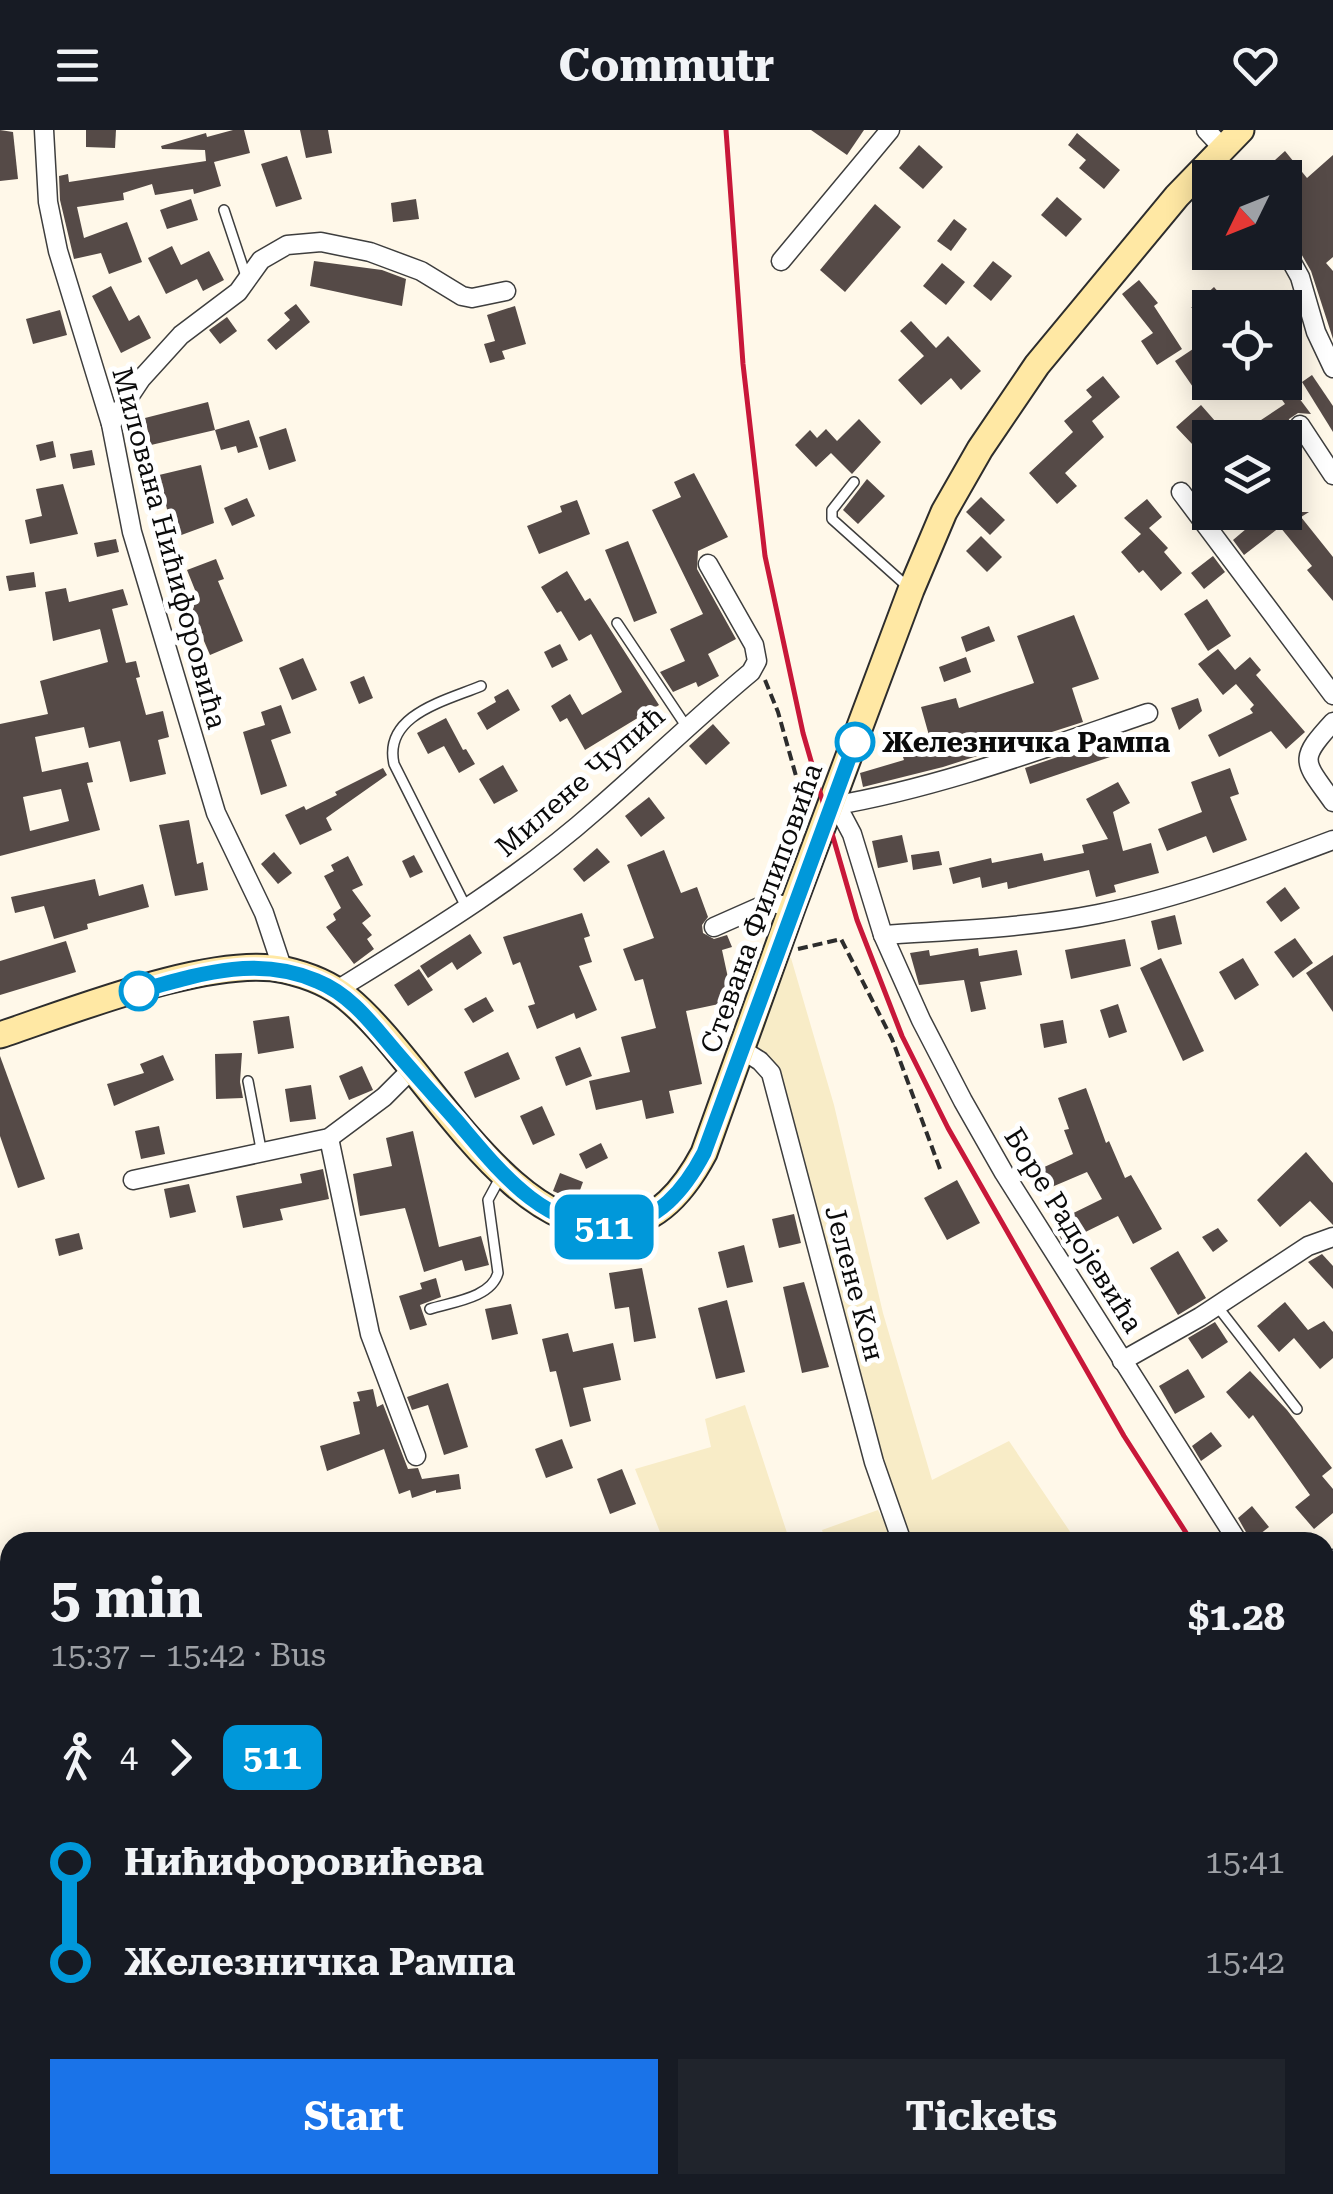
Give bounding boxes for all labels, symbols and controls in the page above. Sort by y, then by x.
icon: menu [50,38,105,93]
icon: heart [1228,38,1283,93]
text: Commutr [558,39,775,92]
north arrow [1192,160,1302,270]
map controls [1192,160,1302,530]
button: locate [1192,290,1302,400]
street label: Милована Нићифоровића [105,364,234,732]
button: layers [1192,420,1302,530]
street label: Милене Чупић [489,699,671,864]
marker: Железничка Рампа [836,723,874,761]
place label: Железничка Рампа [882,726,1171,759]
street label: Стевана Филиповића [694,759,829,1058]
unlabelled marker [120,972,158,1010]
street label: Боре Радојевића [997,1122,1150,1339]
line badge: 511 [546,1194,662,1260]
street label: Јелене Кон [818,1202,891,1365]
text: 511 [575,1207,633,1248]
text: 5 min [50,1566,203,1630]
text: $1.28 [1188,1595,1285,1639]
text: 15:37 – 15:42 · Bus [50,1636,326,1674]
icon: walk [50,1730,105,1785]
icon: forward [153,1730,208,1785]
text: 511 [243,1737,302,1778]
text: 4 [120,1738,138,1776]
text: Нићифоровићева [124,1840,484,1884]
text: 15:41 [1205,1843,1285,1881]
text: Железничка Рампа [124,1940,515,1984]
text: 15:42 [1205,1943,1285,1981]
button: Start [50,2059,658,2174]
button: Tickets [678,2059,1285,2174]

